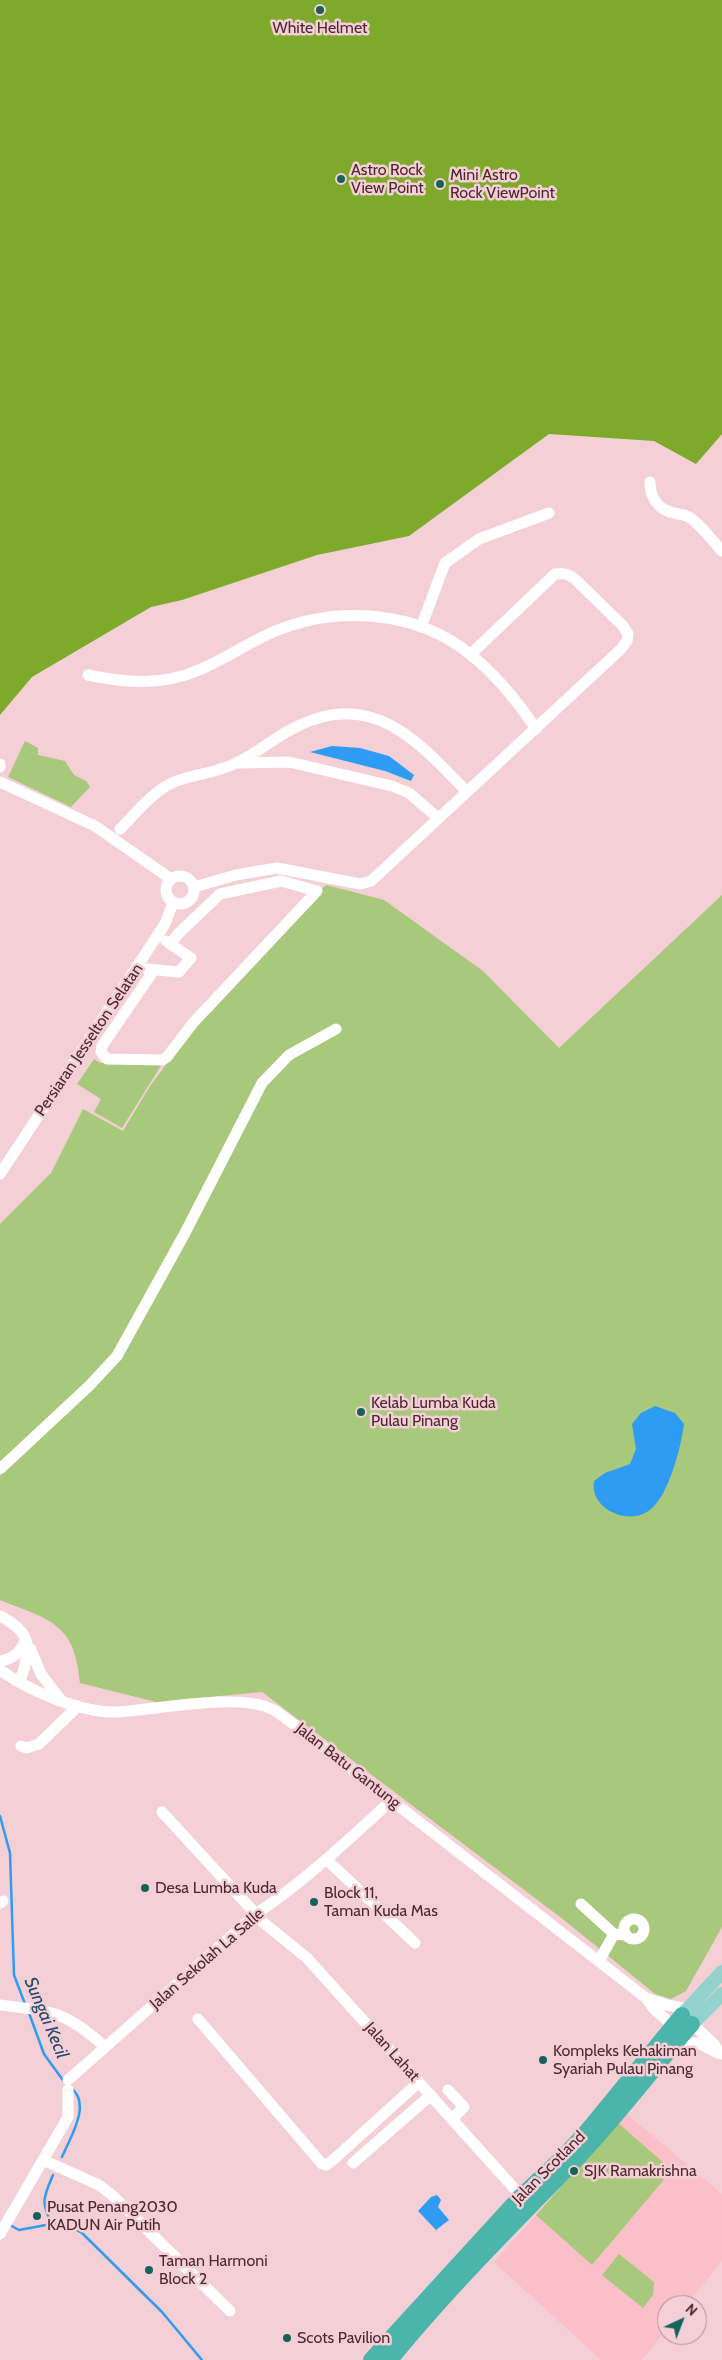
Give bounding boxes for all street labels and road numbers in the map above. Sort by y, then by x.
street label: Persiaran Jesselton Selatan [31,960,147,1120]
street label: Jalan Batu Gantung [292,1719,404,1813]
street label: Jalan Sekolah La Salle [146,1904,268,2014]
street label: Jalan Lahat [360,2018,424,2086]
street label: Jalan Scotland [508,2127,590,2209]

